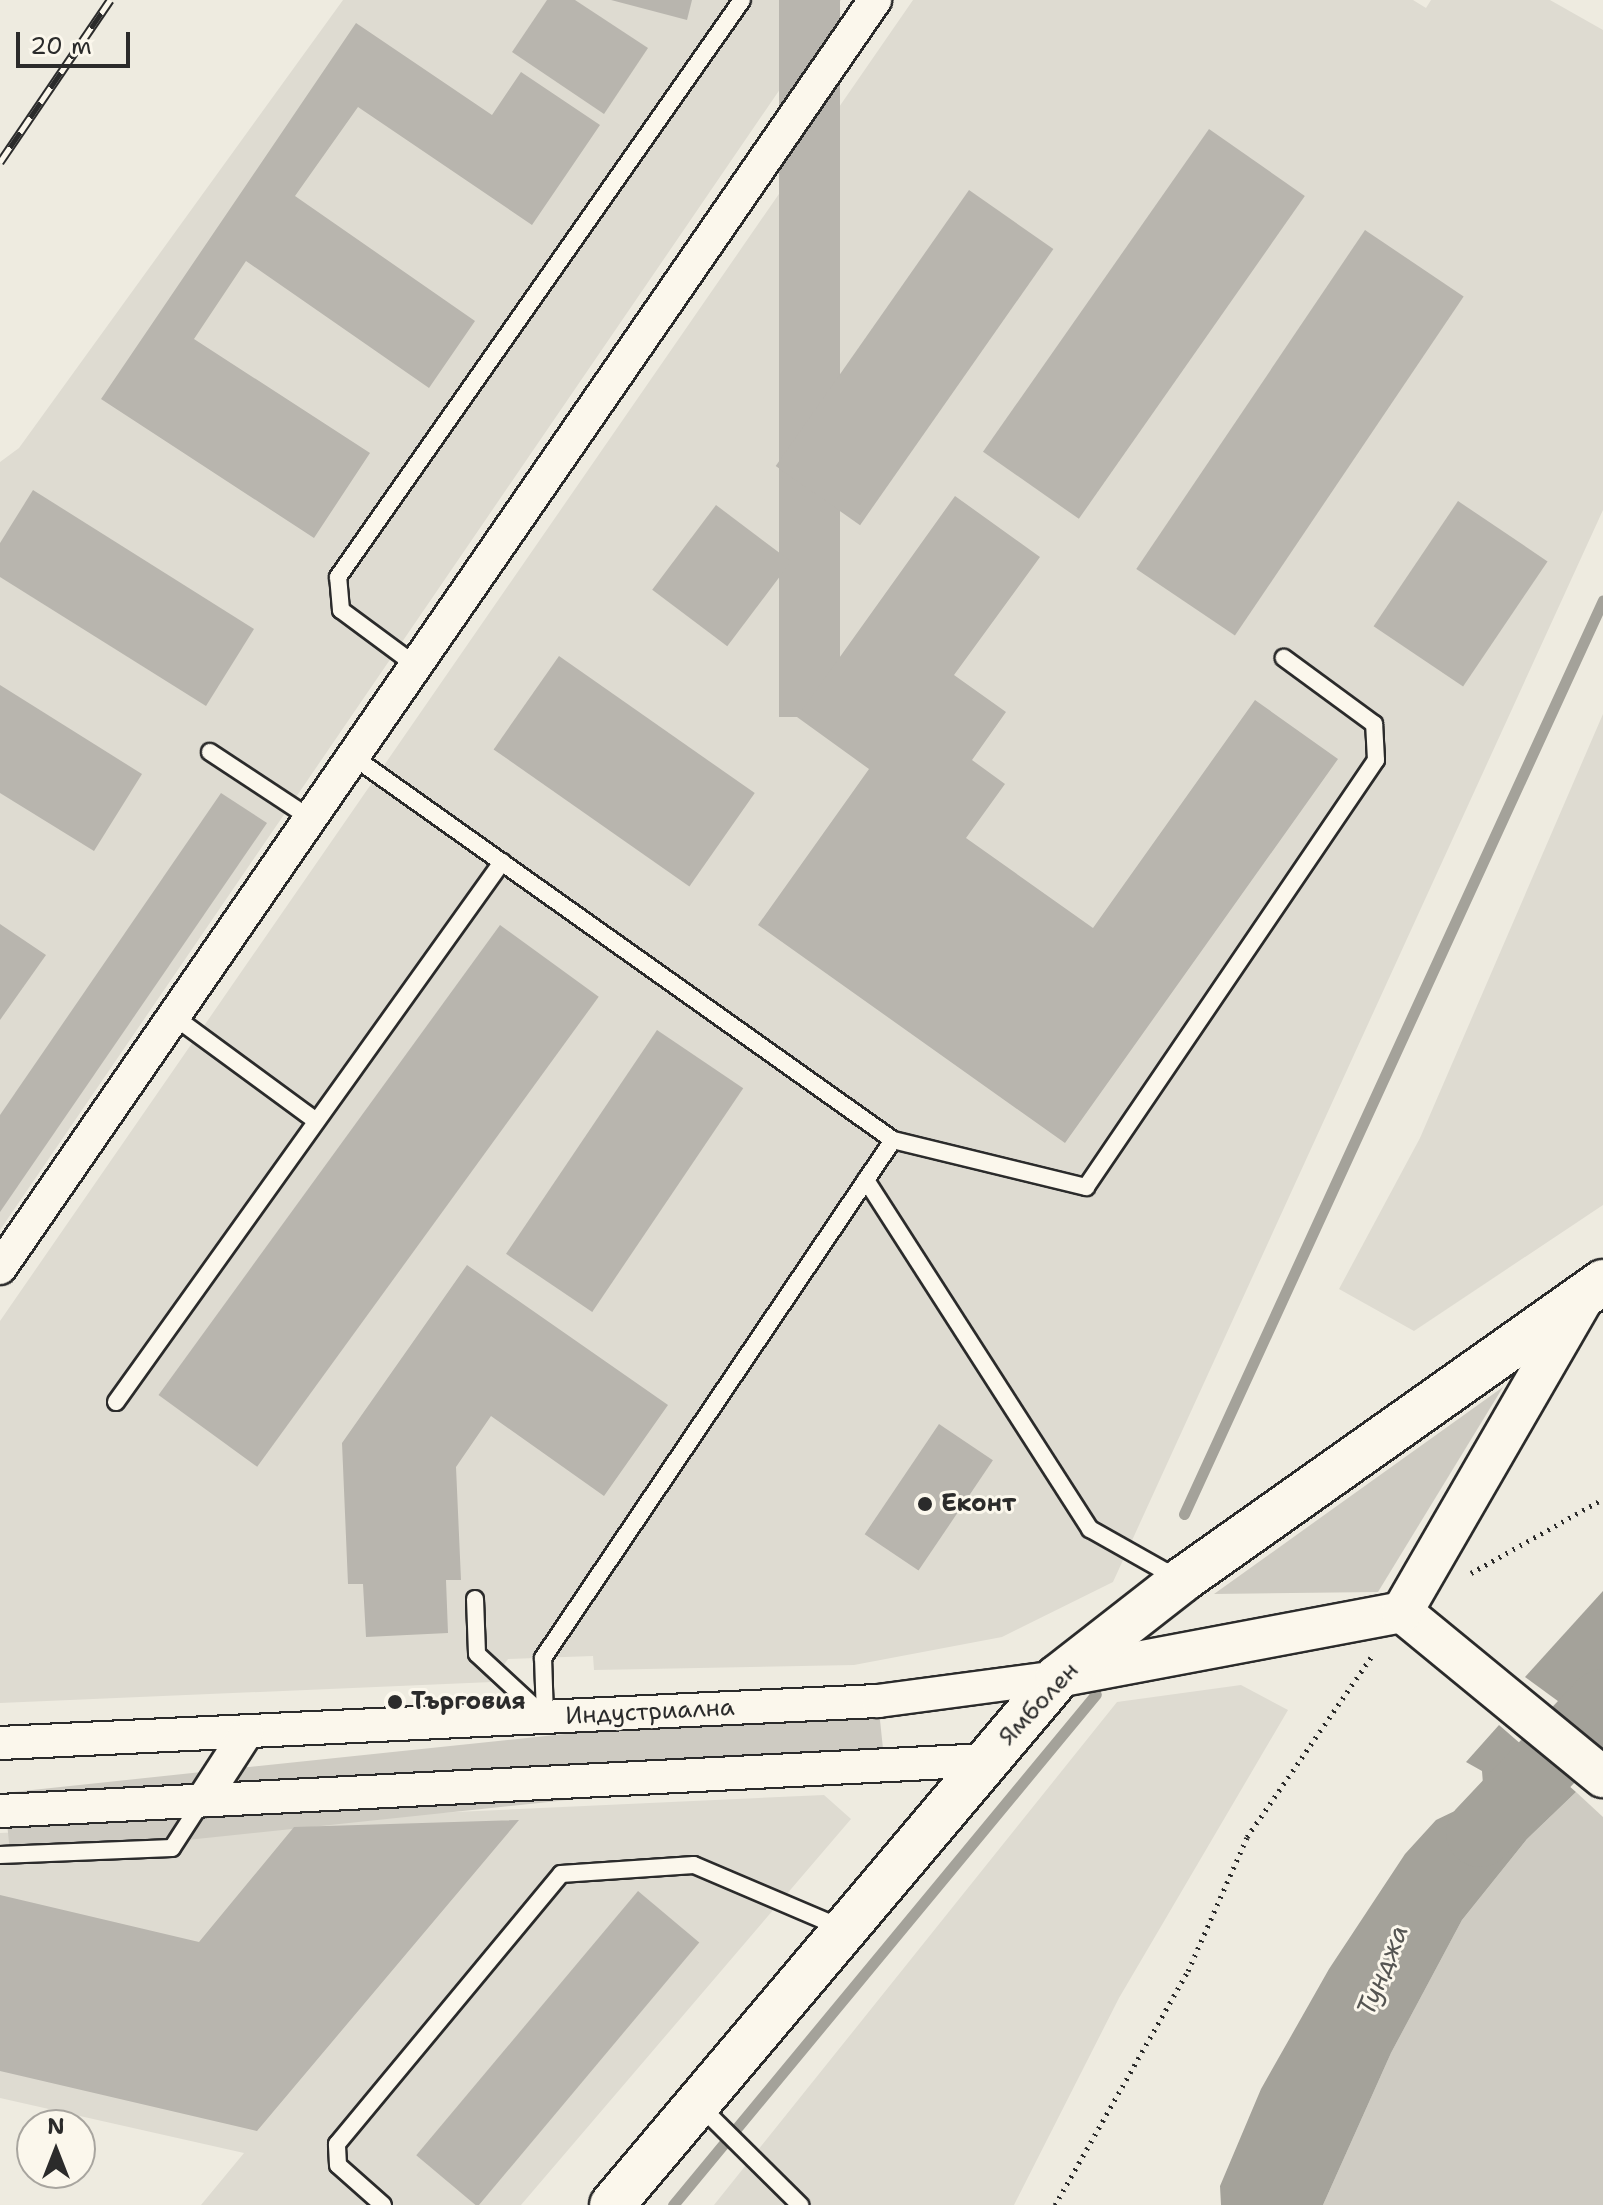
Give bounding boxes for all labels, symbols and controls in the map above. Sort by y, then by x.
scale bar [20,16,134,66]
text: 20 m [30,30,92,62]
place label: Еконт [941,1490,1016,1518]
marker: Еконт [916,1495,934,1513]
street label: Ямболен [993,1657,1085,1751]
place label: Търговия [411,1688,526,1716]
marker: Търговия [386,1693,404,1711]
street label: Индустриална [565,1693,735,1731]
water label: Тунджа [1350,1920,1414,2020]
north arrow [16,2109,96,2189]
text: N [47,2112,65,2141]

